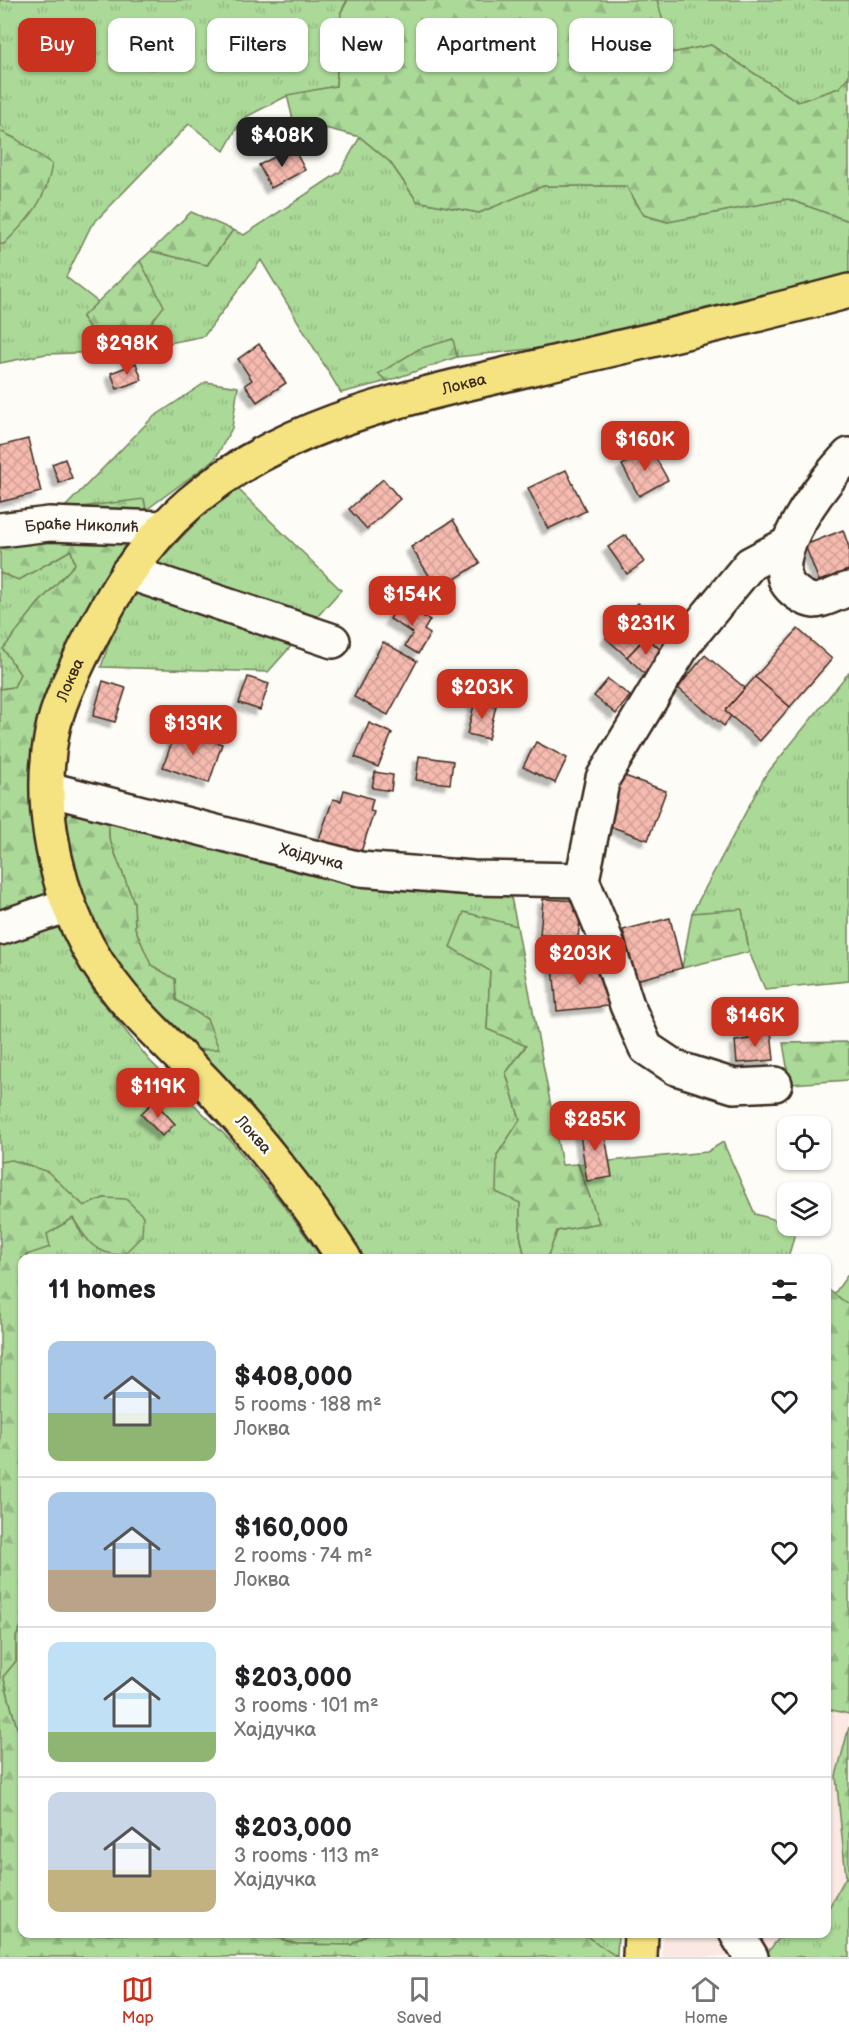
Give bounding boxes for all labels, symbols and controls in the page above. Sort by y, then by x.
chip: Buy [18,18,96,72]
chip: Rent [108,18,195,72]
chip: Filters [207,18,308,72]
chip: New [320,18,404,72]
chip: Apartment [416,18,557,72]
chip: House [569,18,673,72]
pin: $408K [240,117,324,168]
text: $408K [250,124,314,148]
pin: $298K [85,325,169,376]
text: $298K [96,332,158,356]
street label: Локва [439,370,489,399]
pin: $160K [603,421,687,472]
text: $160K [615,428,675,452]
street label: Браће Николић [24,514,139,537]
pin: $154K [370,576,454,627]
text: $154K [383,583,441,607]
pin: $231K [604,605,688,656]
text: $231K [617,612,675,636]
street label: Локва [52,655,88,705]
pin: $203K [440,669,524,720]
text: $203K [451,676,513,700]
pin: $139K [151,705,235,756]
text: $139K [164,712,222,736]
street label: Хајдучка [277,839,346,874]
pin: $203K [538,935,622,986]
text: $203K [549,942,611,966]
pin: $146K [713,997,797,1048]
text: $146K [725,1004,785,1028]
pin: $119K [116,1068,200,1119]
text: $119K [130,1075,186,1099]
pin: $285K [553,1101,637,1152]
text: $285K [564,1108,626,1132]
street label: Локва [230,1111,275,1158]
map controls [777,1116,831,1236]
button: locate [777,1116,831,1170]
button: layers [777,1182,831,1236]
icon: filters [768,1274,801,1307]
text: 11 homes [48,1275,156,1306]
text: $408,000 [234,1362,353,1393]
icon: home [96,1365,168,1437]
icon: heart [768,1385,801,1418]
text: 5 rooms · 188 m² [234,1393,382,1417]
text: Локва [234,1417,290,1441]
text: $160,000 [234,1513,348,1544]
icon: home [96,1516,168,1588]
icon: heart [768,1536,801,1569]
text: 2 rooms · 74 m² [234,1544,372,1568]
text: Локва [234,1568,290,1592]
text: $203,000 [234,1663,352,1694]
icon: home [96,1666,168,1738]
icon: heart [768,1686,801,1719]
text: 3 rooms · 101 m² [234,1694,379,1718]
text: Хајдучка [234,1718,316,1742]
text: $203,000 [234,1813,352,1844]
icon: home [96,1816,168,1888]
icon: heart [768,1836,801,1869]
text: 3 rooms · 113 m² [234,1844,379,1868]
text: Хајдучка [234,1868,316,1892]
tab: Map [121,1973,154,2028]
tab: Saved [397,1973,442,2028]
tab: Home [684,1973,728,2028]

